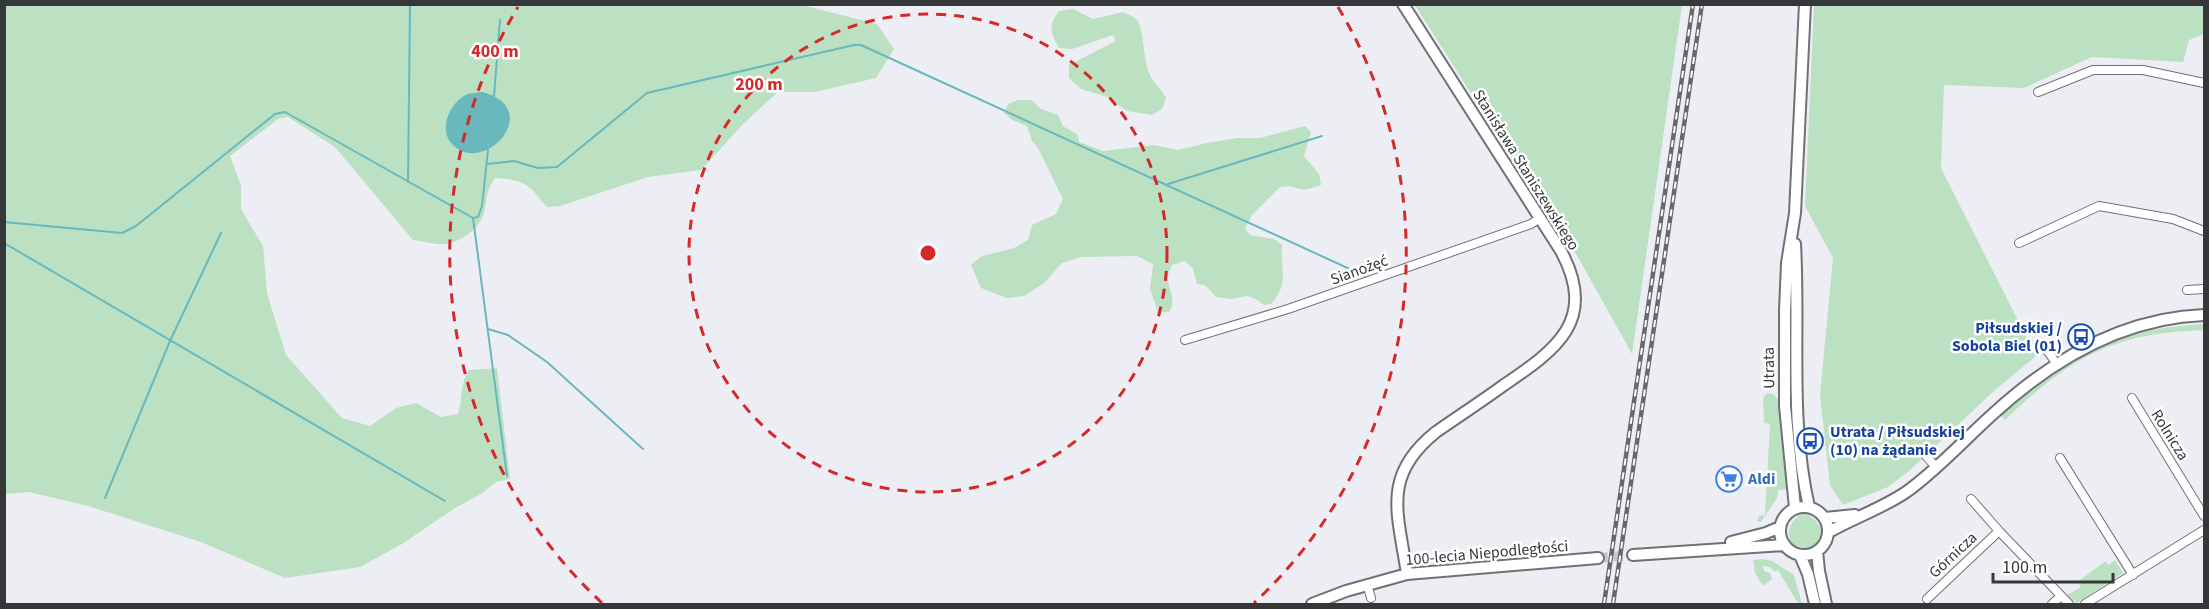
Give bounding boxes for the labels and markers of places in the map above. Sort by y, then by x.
centre of rings [918,243,938,263]
place label: Piłsudskiej / Sobola Biel (01) [1952,317,2062,357]
bus stop icon: Piłsudskiej / Sobola Biel (01) [2066,322,2096,352]
place label: Utrata / Piłsudskiej (10) na żądanie [1830,421,1965,461]
bus stop icon: Utrata / Piłsudskiej (10) na żądanie [1795,426,1825,456]
supermarket icon: Aldi [1714,464,1744,494]
place label: Aldi [1747,468,1775,490]

